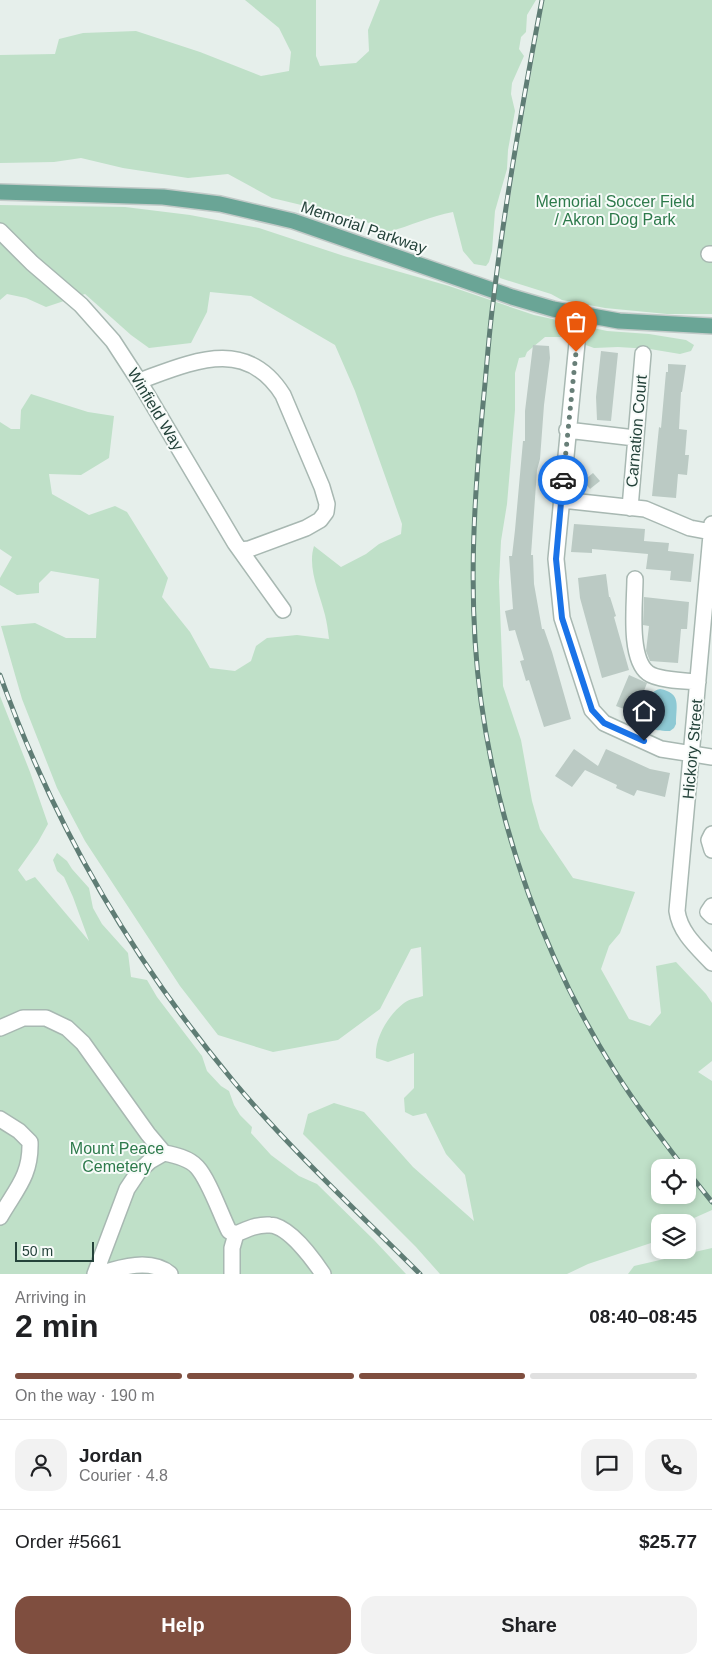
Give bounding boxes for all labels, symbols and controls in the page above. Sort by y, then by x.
park label: Memorial Soccer Field / Akron Dog Park [535,193,695,228]
street label: Memorial Parkway [299,198,429,257]
pin [555,301,597,352]
icon: bag [562,308,590,336]
street label: Winfield Way [124,365,187,453]
street label: Carnation Court [623,373,650,488]
courier [538,455,588,505]
icon: car [549,466,577,494]
pin [623,690,665,741]
icon: home [630,697,658,725]
street label: Hickory Street [680,698,705,800]
park label: Mount Peace Cemetery [70,1140,164,1175]
map controls [651,1159,696,1259]
button: locate [651,1159,696,1204]
button: layers [651,1214,696,1259]
scale bar [15,1239,94,1262]
text: 50 m [22,1243,53,1259]
text: Arriving in [15,1289,86,1306]
text: 08:40–08:45 [589,1306,697,1327]
text: 2 min [15,1308,99,1344]
text: On the way · 190 m [15,1387,155,1404]
button: person [15,1439,67,1491]
button: chat [581,1439,633,1491]
button: phone [645,1439,697,1491]
text: Jordan [79,1445,142,1466]
text: Courier · 4.8 [79,1467,168,1484]
text: Order #5661 [15,1531,122,1552]
text: $25.77 [639,1531,697,1552]
button: Help [15,1596,351,1654]
button: Share [361,1596,697,1654]

